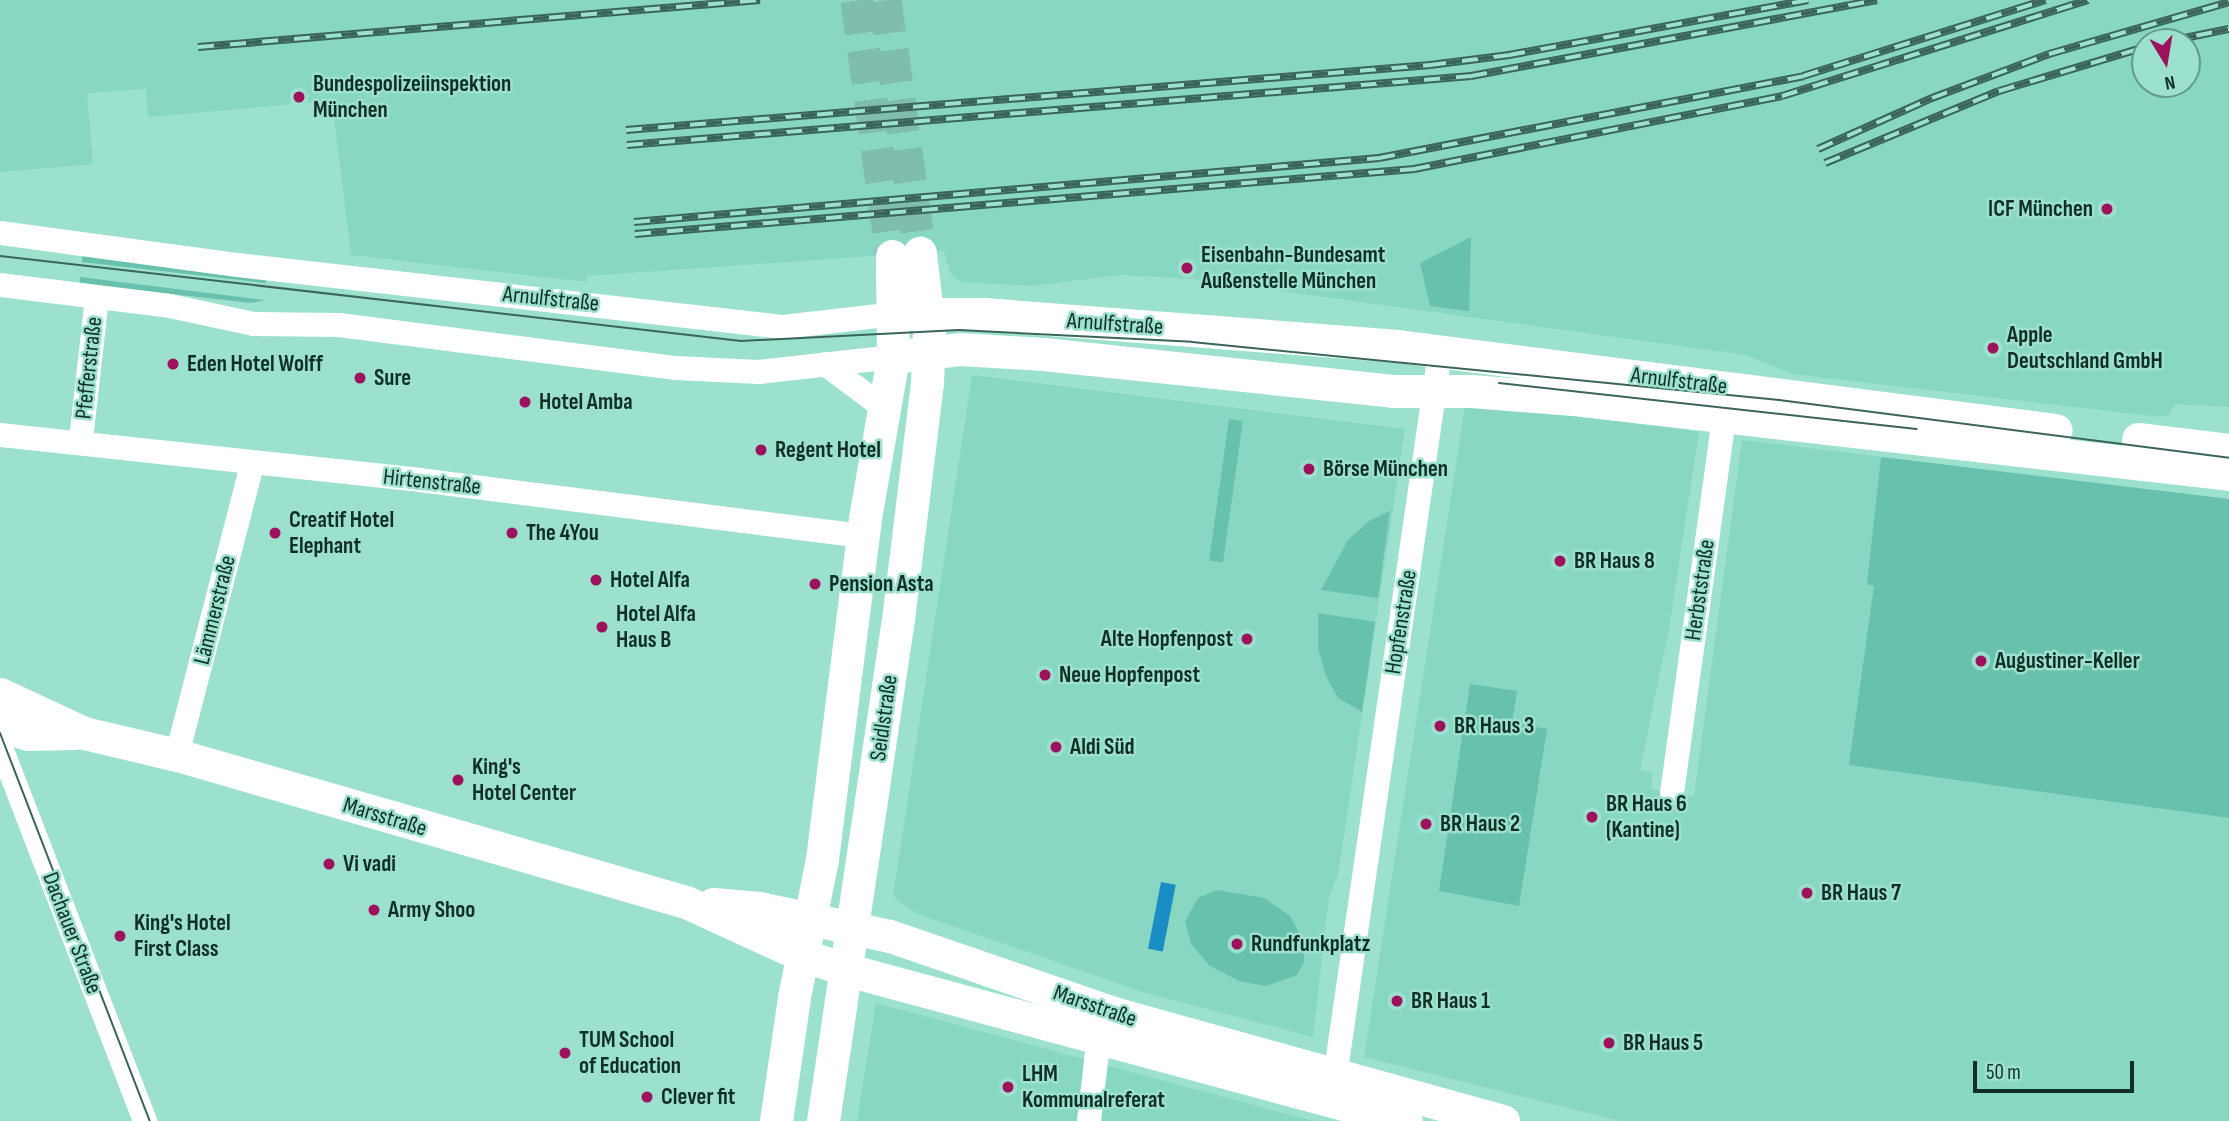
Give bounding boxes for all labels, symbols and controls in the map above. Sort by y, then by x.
north arrow [2131,28,2201,98]
place label: Bundespolizeiinspektion München [313,70,511,124]
text: N [2163,70,2177,94]
marker: Bundespolizeiinspektion München [291,89,307,105]
place label: ICF München [1988,195,2093,223]
marker: ICF München [2099,201,2115,217]
place label: Eisenbahn-Bundesamt Außenstelle München [1201,241,1385,295]
marker: Eisenbahn-Bundesamt Außenstelle München [1179,260,1195,276]
street label: Arnulfstraße [502,280,600,318]
street label: Arnulfstraße [1066,307,1164,341]
street label: Pfefferstraße [70,315,108,421]
place label: Apple Deutschland GmbH [2007,321,2163,375]
marker: Apple Deutschland GmbH [1985,340,2001,356]
place label: Eden Hotel Wolff [187,350,323,378]
marker: Eden Hotel Wolff [165,356,181,372]
street label: Arnulfstraße [1629,361,1729,401]
place label: Sure [374,364,411,392]
marker: Sure [352,370,368,386]
place label: Hotel Amba [539,388,633,416]
marker: Hotel Amba [517,394,533,410]
place label: Regent Hotel [775,436,881,464]
marker: Regent Hotel [753,442,769,458]
place label: Börse München [1323,455,1448,483]
marker: Börse München [1301,461,1317,477]
street label: Hirtenstraße [382,463,482,501]
place label: Creatif Hotel Elephant [289,506,394,560]
place label: The 4You [526,519,599,547]
marker: Creatif Hotel Elephant [267,525,283,541]
marker: The 4You [504,525,520,541]
street label: Herbststraße [1679,538,1721,642]
place label: BR Haus 8 [1574,547,1655,575]
street label: Lämmerstraße [188,552,242,668]
marker: BR Haus 8 [1552,553,1568,569]
place label: Hotel Alfa [610,566,690,594]
street label: Hopfenstraße [1379,568,1423,676]
place label: Pension Asta [829,570,934,598]
marker: Hotel Alfa [588,572,604,588]
marker: Pension Asta [807,576,823,592]
place label: Hotel Alfa Haus B [616,600,696,654]
marker: Hotel Alfa Haus B [594,619,610,635]
place label: Alte Hopfenpost [1101,625,1233,653]
marker: Alte Hopfenpost [1239,631,1255,647]
place label: Augustiner-Keller [1995,647,2140,675]
marker: Augustiner-Keller [1973,653,1989,669]
place label: Neue Hopfenpost [1059,661,1200,689]
marker: Neue Hopfenpost [1037,667,1053,683]
street label: Seidlstraße [864,673,904,763]
place label: BR Haus 3 [1454,712,1534,740]
marker: BR Haus 3 [1432,718,1448,734]
place label: Aldi Süd [1070,733,1135,761]
marker: Aldi Süd [1048,739,1064,755]
place label: King's Hotel Center [472,753,576,807]
marker: King's Hotel Center [450,772,466,788]
place label: BR Haus 6 (Kantine) [1606,790,1687,844]
street label: Marsstraße [340,791,430,843]
marker: BR Haus 6 (Kantine) [1584,809,1600,825]
place label: BR Haus 2 [1440,810,1520,838]
marker: BR Haus 2 [1418,816,1434,832]
place label: Vi vadi [343,850,396,878]
marker: Vi vadi [321,856,337,872]
street label: Dachauer Straße [36,868,108,998]
place label: BR Haus 7 [1821,879,1901,907]
marker: BR Haus 7 [1799,885,1815,901]
place label: Army Shoo [388,896,475,924]
marker: Army Shoo [366,902,382,918]
place label: King's Hotel First Class [134,909,231,963]
marker: King's Hotel First Class [112,928,128,944]
place label: Rundfunkplatz [1251,930,1370,958]
marker: Rundfunkplatz [1229,936,1245,952]
street label: Marsstraße [1050,979,1140,1033]
place label: BR Haus 1 [1411,987,1490,1015]
marker: BR Haus 1 [1389,993,1405,1009]
place label: TUM School of Education [579,1026,681,1080]
place label: BR Haus 5 [1623,1029,1703,1057]
marker: BR Haus 5 [1601,1035,1617,1051]
marker: TUM School of Education [557,1045,573,1061]
scale bar [1977,1048,2138,1092]
place label: LHM Kommunalreferat [1022,1060,1165,1114]
text: 50 m [1986,1060,2021,1085]
marker: LHM Kommunalreferat [1000,1079,1016,1095]
place label: Clever fit [661,1083,735,1111]
marker: Clever fit [639,1089,655,1105]

